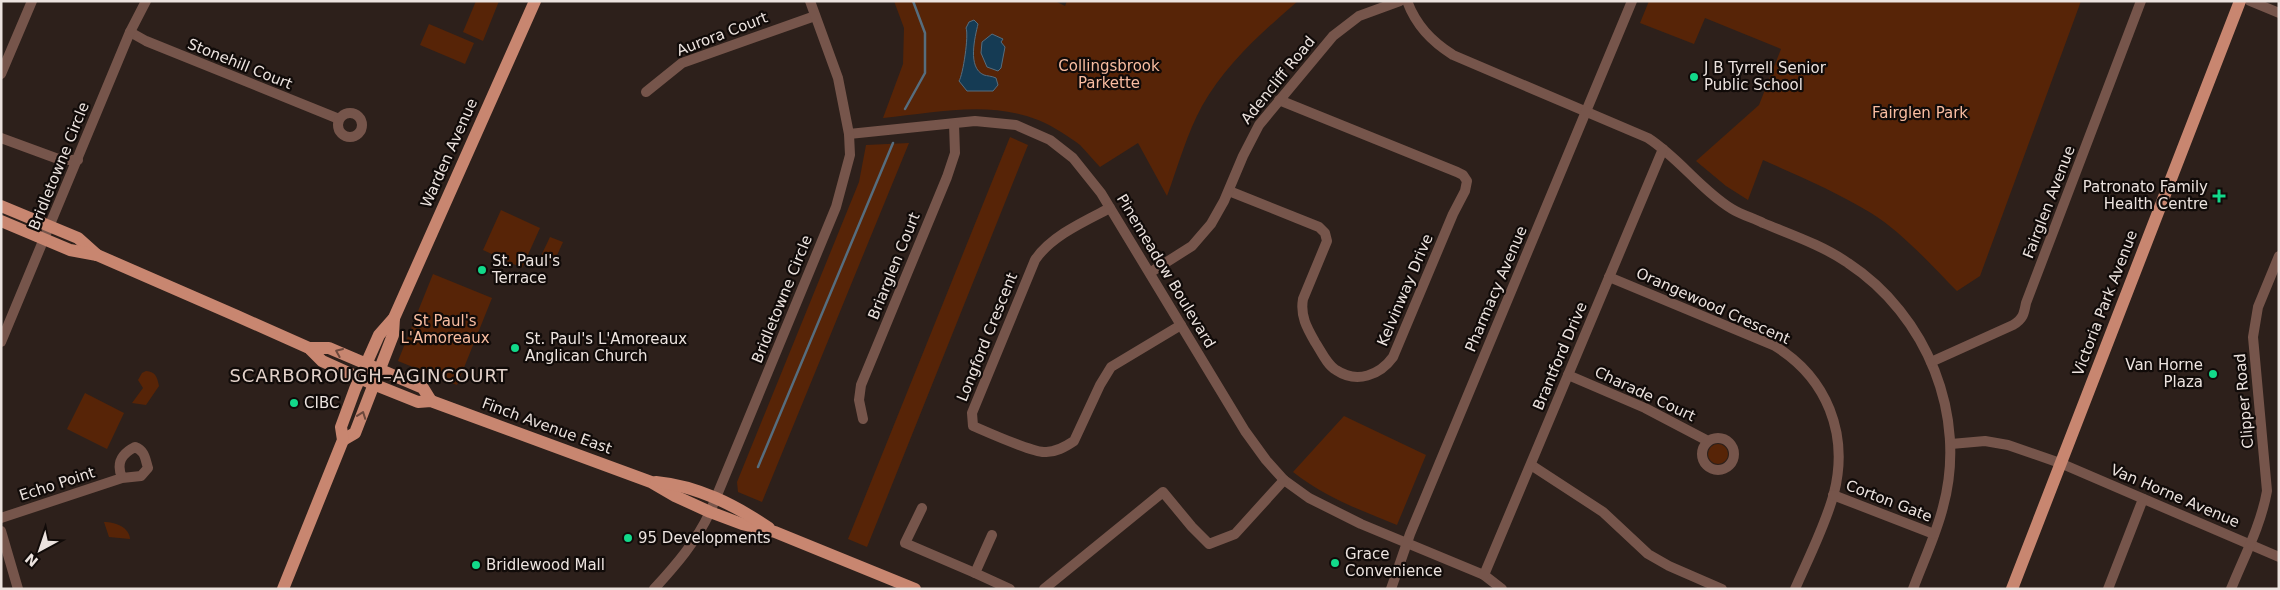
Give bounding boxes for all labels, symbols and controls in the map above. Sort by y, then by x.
street label: Aurora Court [674,8,770,60]
street label: Adencliff Road [1237,33,1319,127]
street label: Stonehill Court [185,35,295,93]
park label: Collingsbrook Parkette [1058,57,1160,92]
place label: J B Tyrrell Senior Public School [1703,59,1827,94]
marker: J B Tyrrell Senior Public School [1688,71,1700,83]
street label: Warden Avenue [417,96,481,210]
street label: Bridletowne Circle [25,99,93,233]
park label: Fairglen Park [1872,104,1968,122]
street label: Fairglen Avenue [2019,143,2079,261]
place label: Patronato Family Health Centre [2083,178,2208,213]
marker: Patronato Family Health Centre [2212,189,2226,203]
street label: Pinemeadow Boulevard [1113,191,1219,351]
street label: Briarglen Court [864,210,924,322]
street label: Pharmacy Avenue [1461,223,1531,355]
street label: Victoria Park Avenue [2069,228,2141,378]
street label: Kelvinway Drive [1373,231,1437,349]
street label: Bridletowne Circle [748,232,816,366]
place label: St. Paul's Terrace [491,252,560,287]
marker: St. Paul's Terrace [476,264,488,276]
street label: Orangewood Crescent [1633,264,1793,348]
street label: Longford Crescent [953,270,1021,404]
street label: Brantford Drive [1529,299,1591,413]
park label: St Paul's L'Amoreaux [400,312,490,347]
place label: St. Paul's L'Amoreaux Anglican Church [525,330,687,365]
marker: St. Paul's L'Amoreaux Anglican Church [509,342,521,354]
one-way arrow [335,348,344,359]
street label: Clipper Road [2231,353,2257,449]
place label: Van Horne Plaza [2125,356,2203,391]
street label: Charade Court [1592,363,1698,425]
district label: SCARBOROUGH–AGINCOURT [229,365,509,386]
marker: Van Horne Plaza [2207,368,2219,380]
place label: CIBC [304,394,339,412]
street label: Finch Avenue East [480,394,614,458]
marker: CIBC [288,397,300,409]
one-way arrow [356,411,366,419]
street label: Van Horne Avenue [2108,461,2242,531]
street label: Echo Point [17,463,97,505]
street label: Corton Gate [1843,476,1935,526]
north arrow [15,525,65,575]
place label: 95 Developments [638,529,771,547]
marker: 95 Developments [622,532,634,544]
place label: Grace Convenience [1345,545,1442,580]
text: N [22,550,41,570]
place label: Bridlewood Mall [486,556,605,574]
marker: Grace Convenience [1329,557,1341,569]
marker: Bridlewood Mall [470,559,482,571]

